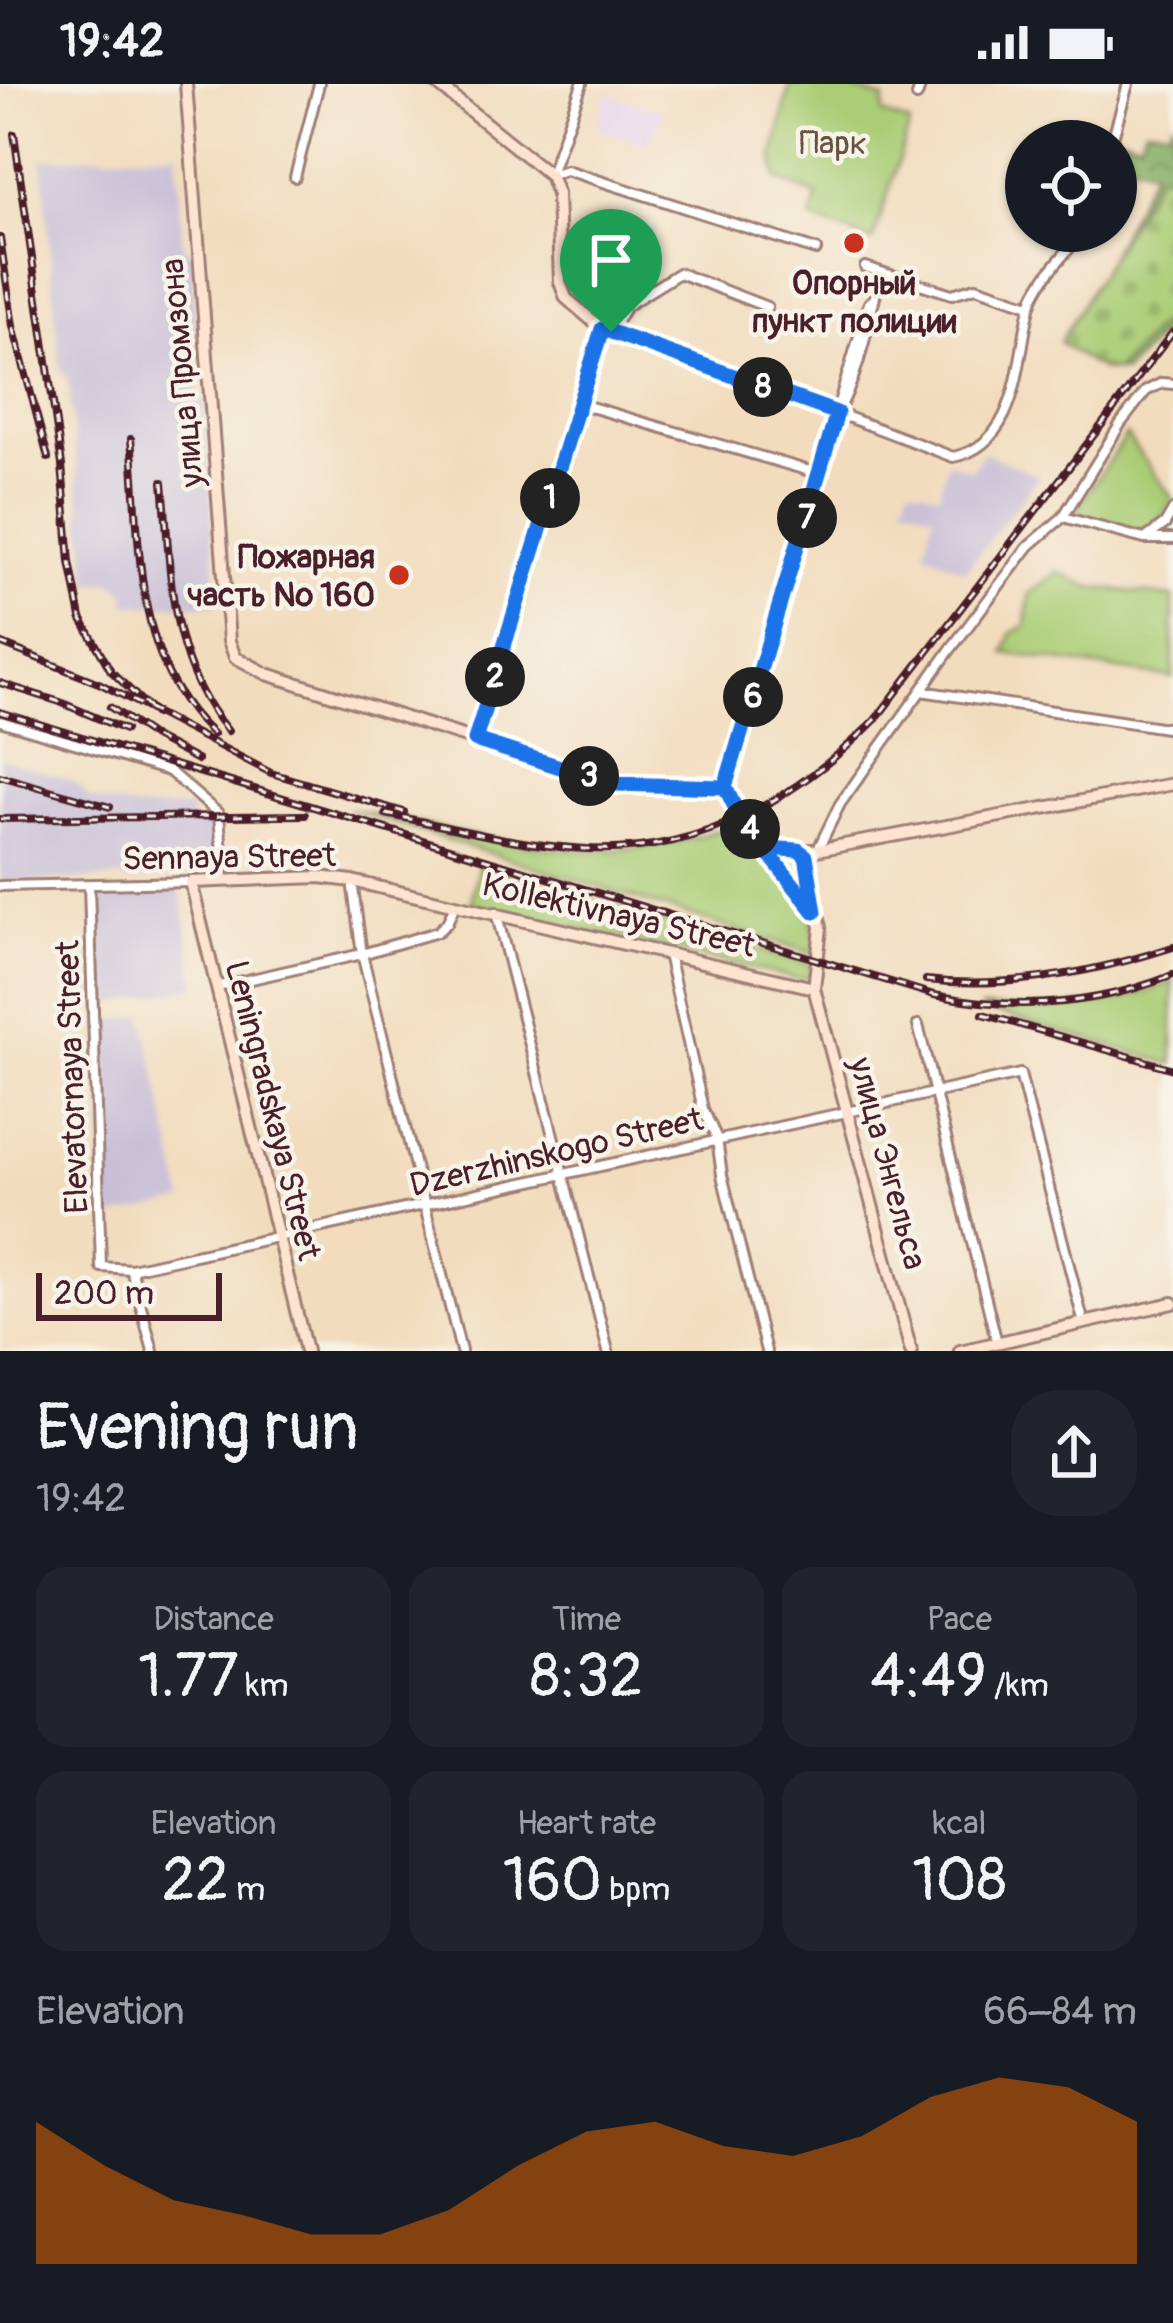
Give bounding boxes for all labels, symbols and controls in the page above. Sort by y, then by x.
text: 19:42 [60,14,164,70]
map controls [1005,120,1137,252]
button: locate [1005,120,1137,252]
park label: Парк [799,123,867,164]
pin [560,209,662,332]
icon: arrive [578,227,644,293]
marker: Опорный пункт полиции [841,230,867,256]
street label: улица Промзона [152,257,213,490]
place label: Опорный пункт полиции [752,263,957,342]
pin: 8 [733,357,793,417]
text: 8 [755,366,771,407]
pin: 1 [520,468,580,528]
text: 1 [544,477,556,518]
pin: 7 [777,488,837,548]
text: 7 [798,497,816,538]
place label: Пожарная часть № 160 [186,537,375,616]
marker: Пожарная часть № 160 [386,562,412,588]
pin: 2 [465,647,525,707]
text: 2 [486,656,504,697]
pin: 6 [723,667,783,727]
text: 6 [743,676,763,717]
pin: 3 [559,746,619,806]
text: 3 [580,755,598,796]
pin: 4 [720,799,780,859]
text: 4 [740,808,760,849]
street label: Sennaya Street [122,835,337,880]
street label: Kollektivnaya Street [478,864,760,967]
street label: Elevatornaya Street [47,939,98,1214]
street label: Leningradskaya Street [216,956,330,1265]
street label: улица Энгельса [839,1052,936,1274]
street label: Dzerzhinskogo Street [406,1099,708,1206]
scale bar [36,1267,222,1320]
text: 200 m [54,1273,154,1314]
text: Evening run [36,1387,359,1470]
button: share [1011,1390,1137,1516]
text: 19:42 [36,1474,126,1523]
text: Distance [153,1599,274,1640]
text: Time [552,1599,621,1640]
text: Pace [927,1599,992,1640]
text: 1.77 [138,1640,238,1715]
text: 8:32 [530,1640,643,1715]
text: 4:49 [870,1640,987,1715]
text: km [238,1665,289,1706]
text: /km [987,1665,1049,1706]
text: Elevation [151,1803,276,1844]
text: Heart rate [517,1803,656,1844]
text: kcal [933,1803,986,1844]
text: 22 [162,1844,229,1919]
text: 160 [503,1844,602,1919]
text: 108 [912,1844,1007,1919]
text: m [229,1869,265,1910]
text: bpm [602,1869,670,1910]
text: Elevation [36,1987,185,2036]
text: 66–84 m [983,1987,1137,2036]

